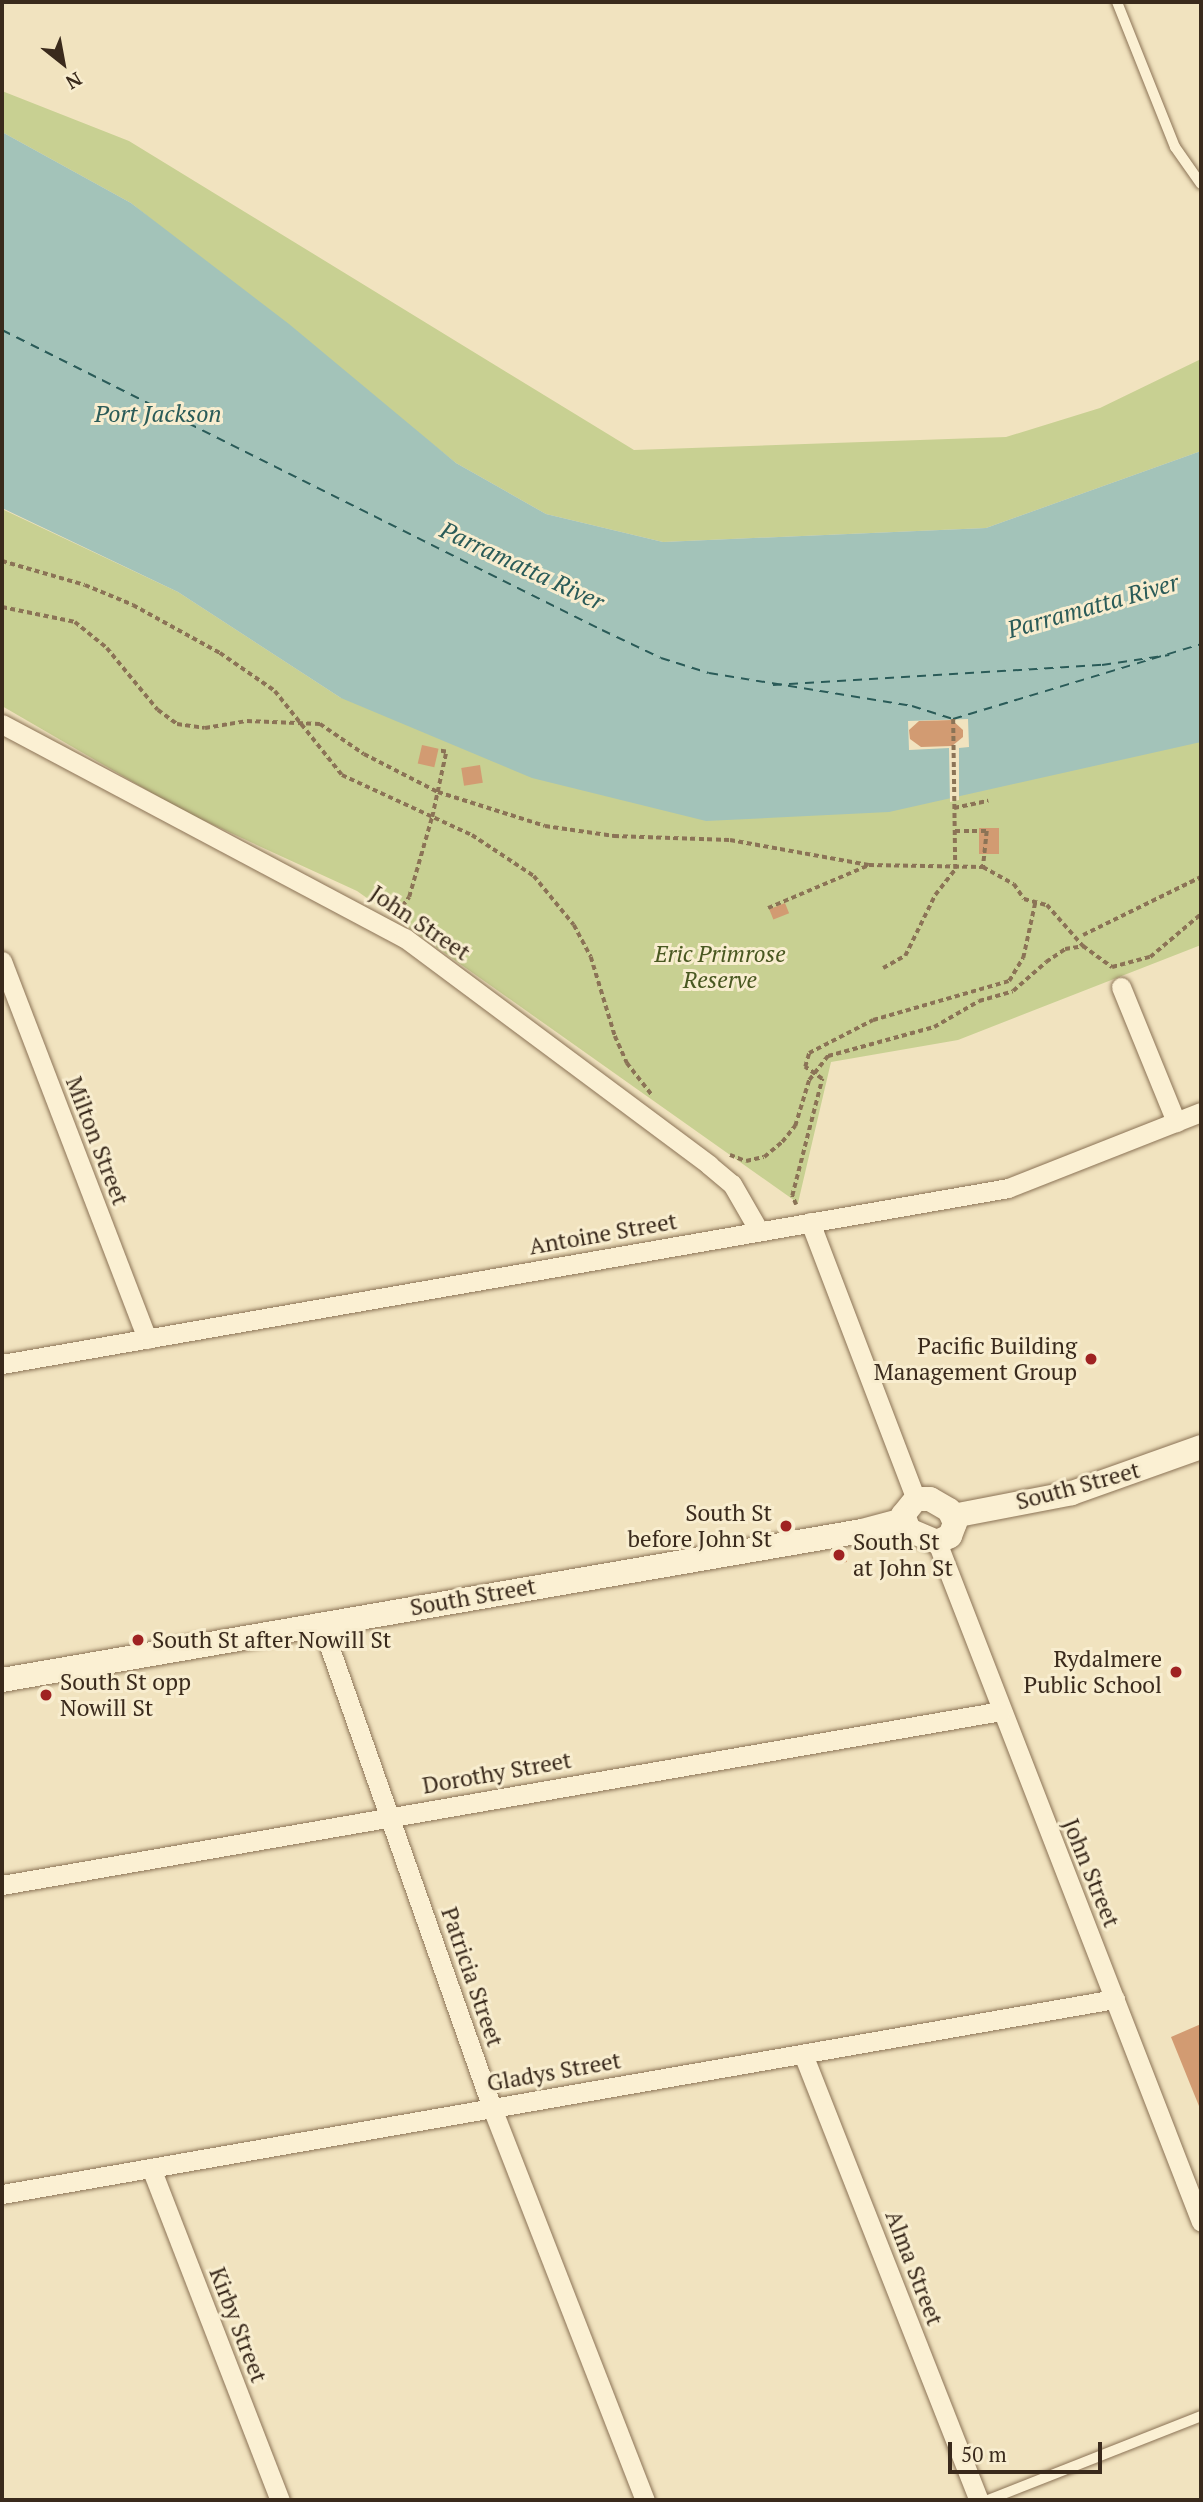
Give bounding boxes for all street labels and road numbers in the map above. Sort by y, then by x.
street label: John Street [365,879,475,967]
street label: Milton Street [60,1073,134,1209]
street label: Antoine Street [527,1207,679,1261]
street label: South Street [1013,1456,1143,1516]
street label: South Street [408,1572,538,1622]
street label: Dorothy Street [420,1746,574,1800]
street label: John Street [1057,1815,1125,1931]
street label: Patricia Street [435,1904,509,2050]
street label: Gladys Street [485,2047,623,2097]
street label: Alma Street [879,2207,949,2329]
street label: Kirby Street [203,2263,273,2387]

